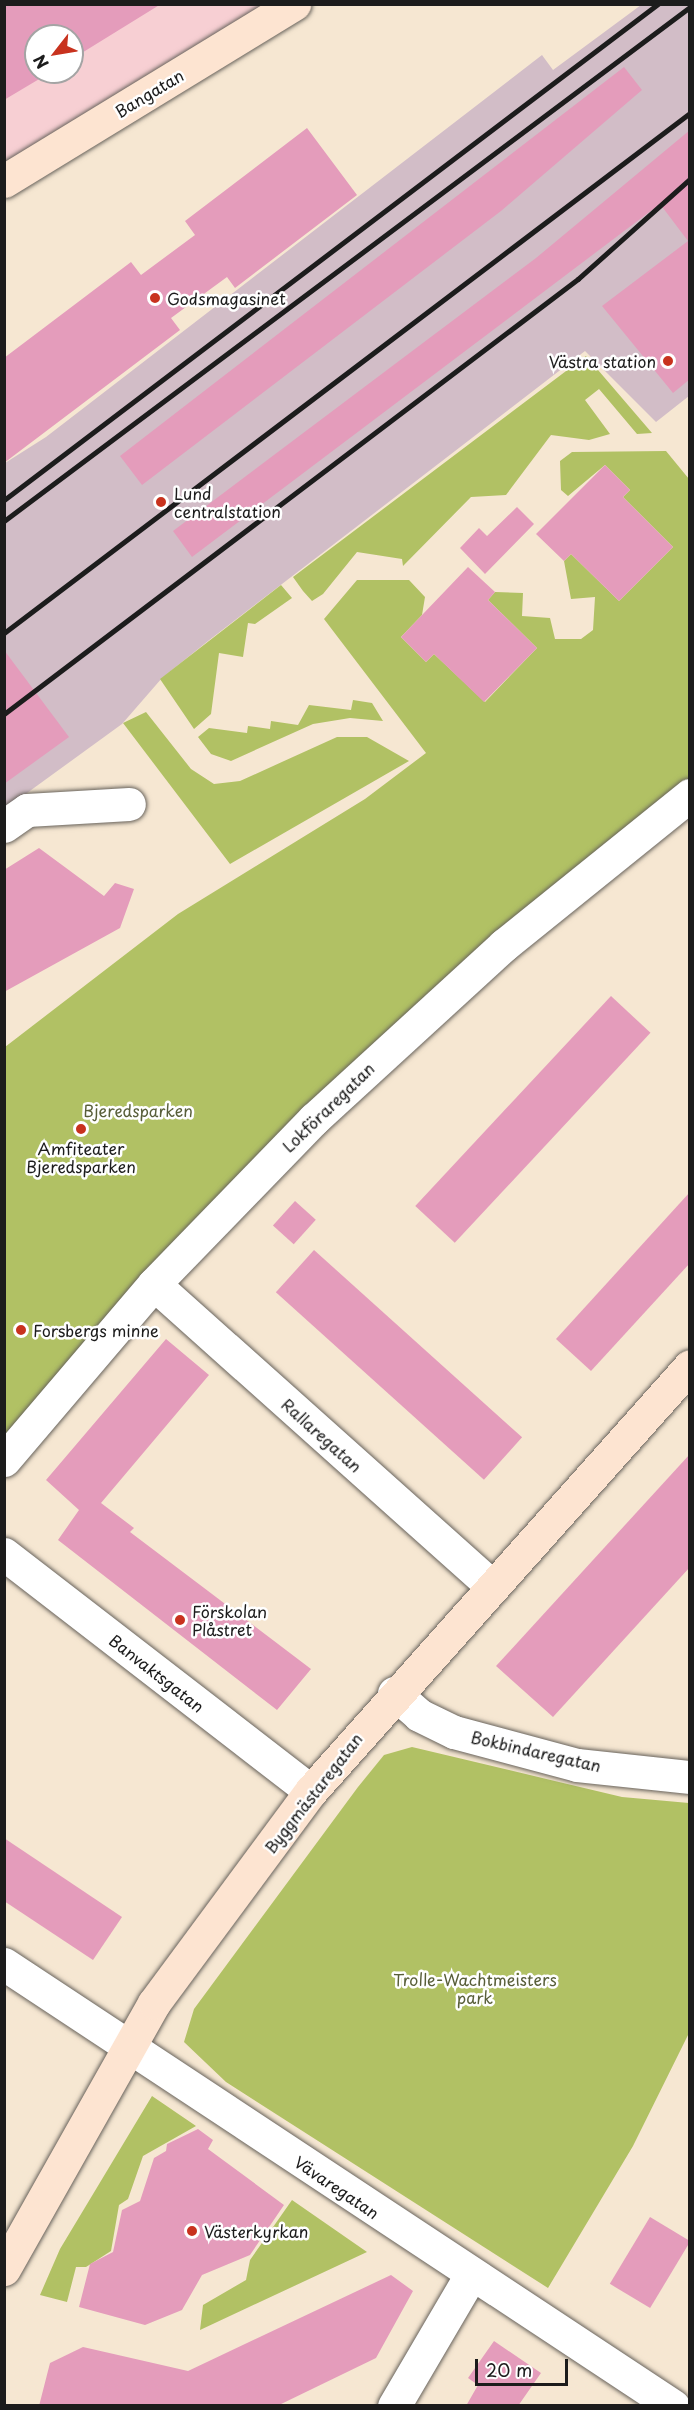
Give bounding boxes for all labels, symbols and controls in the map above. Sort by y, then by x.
north arrow [24,24,84,84]
text: N [27,51,54,74]
street label: Bangatan [111,65,187,121]
place label: Godsmagasinet [167,288,286,308]
marker: Godsmagasinet [148,291,162,305]
place label: Västra station [548,351,656,371]
marker: Västra station [661,354,675,368]
place label: Lund centralstation [174,483,281,521]
marker: Lund centralstation [152,493,170,511]
street label: Lokföraregatan [278,1058,378,1156]
park label: Bjeredsparken [83,1100,193,1120]
marker: Amfiteater Bjeredsparken [74,1122,88,1136]
place label: Amfiteater Bjeredsparken [26,1138,136,1176]
place label: Forsbergs minne [33,1320,159,1340]
marker: Forsbergs minne [14,1323,28,1337]
street label: Rallaregatan [278,1394,366,1476]
place label: Förskolan Plåstret [192,1601,267,1639]
marker: Förskolan Plåstret [173,1613,187,1627]
street label: Banvaktsgatan [106,1630,208,1716]
street label: Bokbindaregatan [469,1727,603,1775]
street label: Byggmästaregatan [260,1729,366,1857]
park label: Trolle-Wachtmeisters park [393,1969,557,2007]
street label: Vävaregatan [291,2152,383,2222]
place label: Västerkyrkan [204,2221,308,2241]
marker: Västerkyrkan [185,2224,199,2238]
scale bar [478,2347,571,2385]
text: 20 m [486,2356,532,2383]

